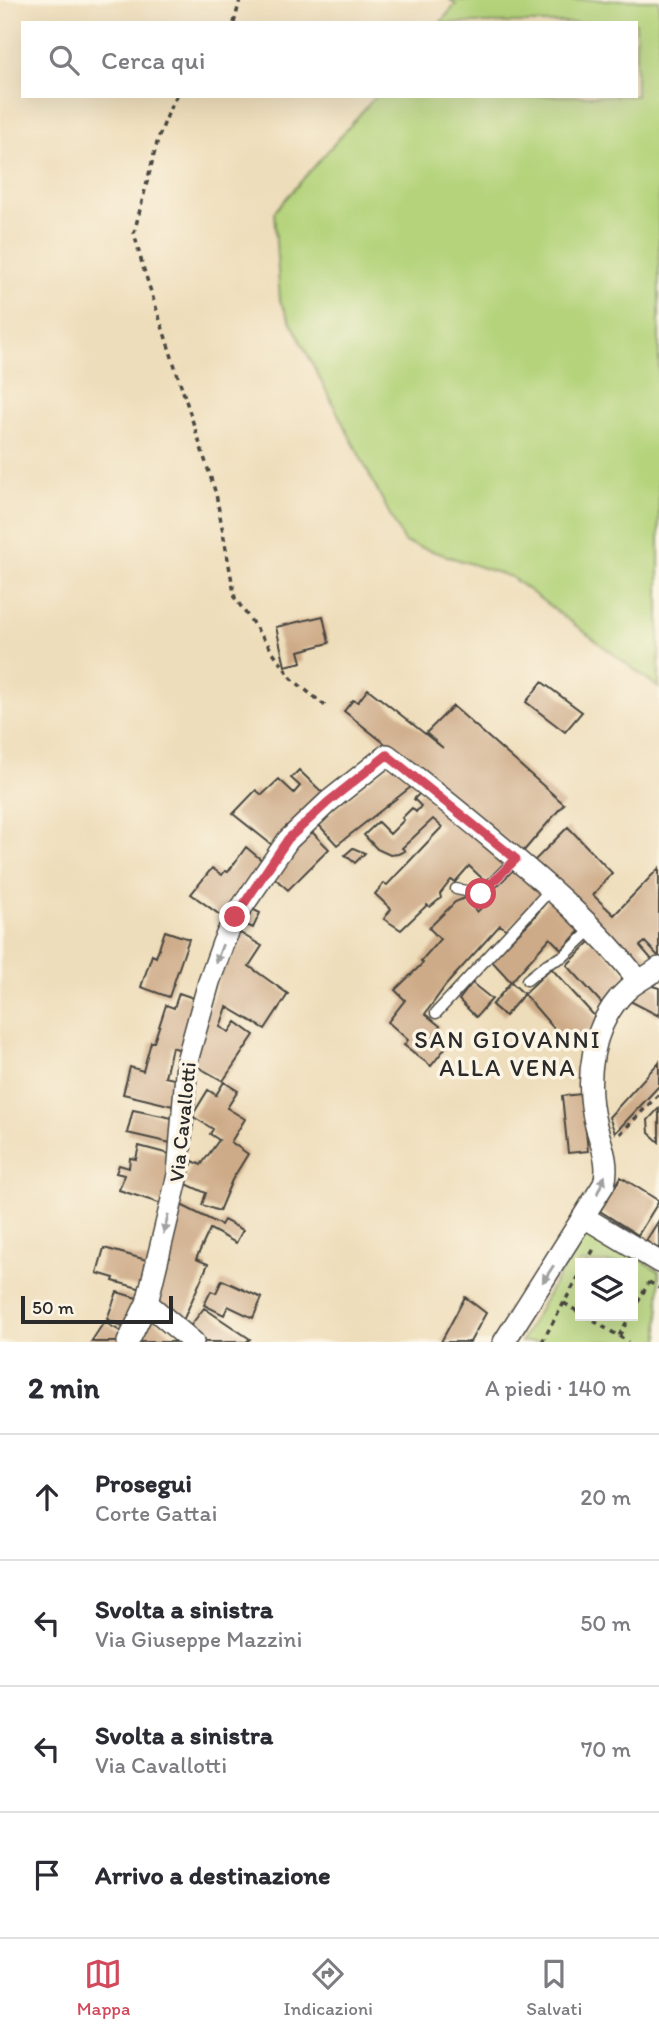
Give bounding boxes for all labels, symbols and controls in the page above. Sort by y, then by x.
search box [21,21,638,98]
icon: search [45,41,83,79]
text: Cerca qui [101,44,205,76]
route start [465,878,496,909]
route end [219,901,250,932]
one-way arrow [213,943,224,964]
district label: SAN GIOVANNI ALLA VENA [414,1025,602,1082]
street label: Via Cavallotti [163,1061,201,1183]
one-way arrow [595,1175,607,1195]
one-way arrow [160,1213,171,1235]
map controls [575,1258,638,1321]
button: layers [575,1258,638,1321]
one-way arrow [541,1264,554,1284]
scale bar [21,1293,173,1325]
text: 50 m [32,1296,74,1319]
text: 2 min [28,1369,99,1406]
text: A piedi · 140 m [485,1374,631,1402]
text: Prosegui [95,1467,192,1499]
icon: ahead [28,1478,66,1516]
text: 20 m [580,1483,631,1511]
text: Corte Gattai [95,1499,217,1527]
text: Svolta a sinistra [95,1593,273,1625]
icon: left [28,1604,66,1642]
text: 50 m [580,1609,631,1637]
text: Via Giuseppe Mazzini [95,1625,302,1653]
text: Svolta a sinistra [95,1719,273,1751]
icon: left [28,1730,66,1768]
text: 70 m [581,1735,631,1763]
text: Via Cavallotti [95,1751,227,1779]
icon: arrive [28,1856,66,1894]
text: Arrivo a destinazione [95,1859,331,1891]
tab: Mappa [77,1955,130,2020]
tab: Indicazioni [284,1955,373,2020]
tab: Salvati [526,1955,582,2020]

